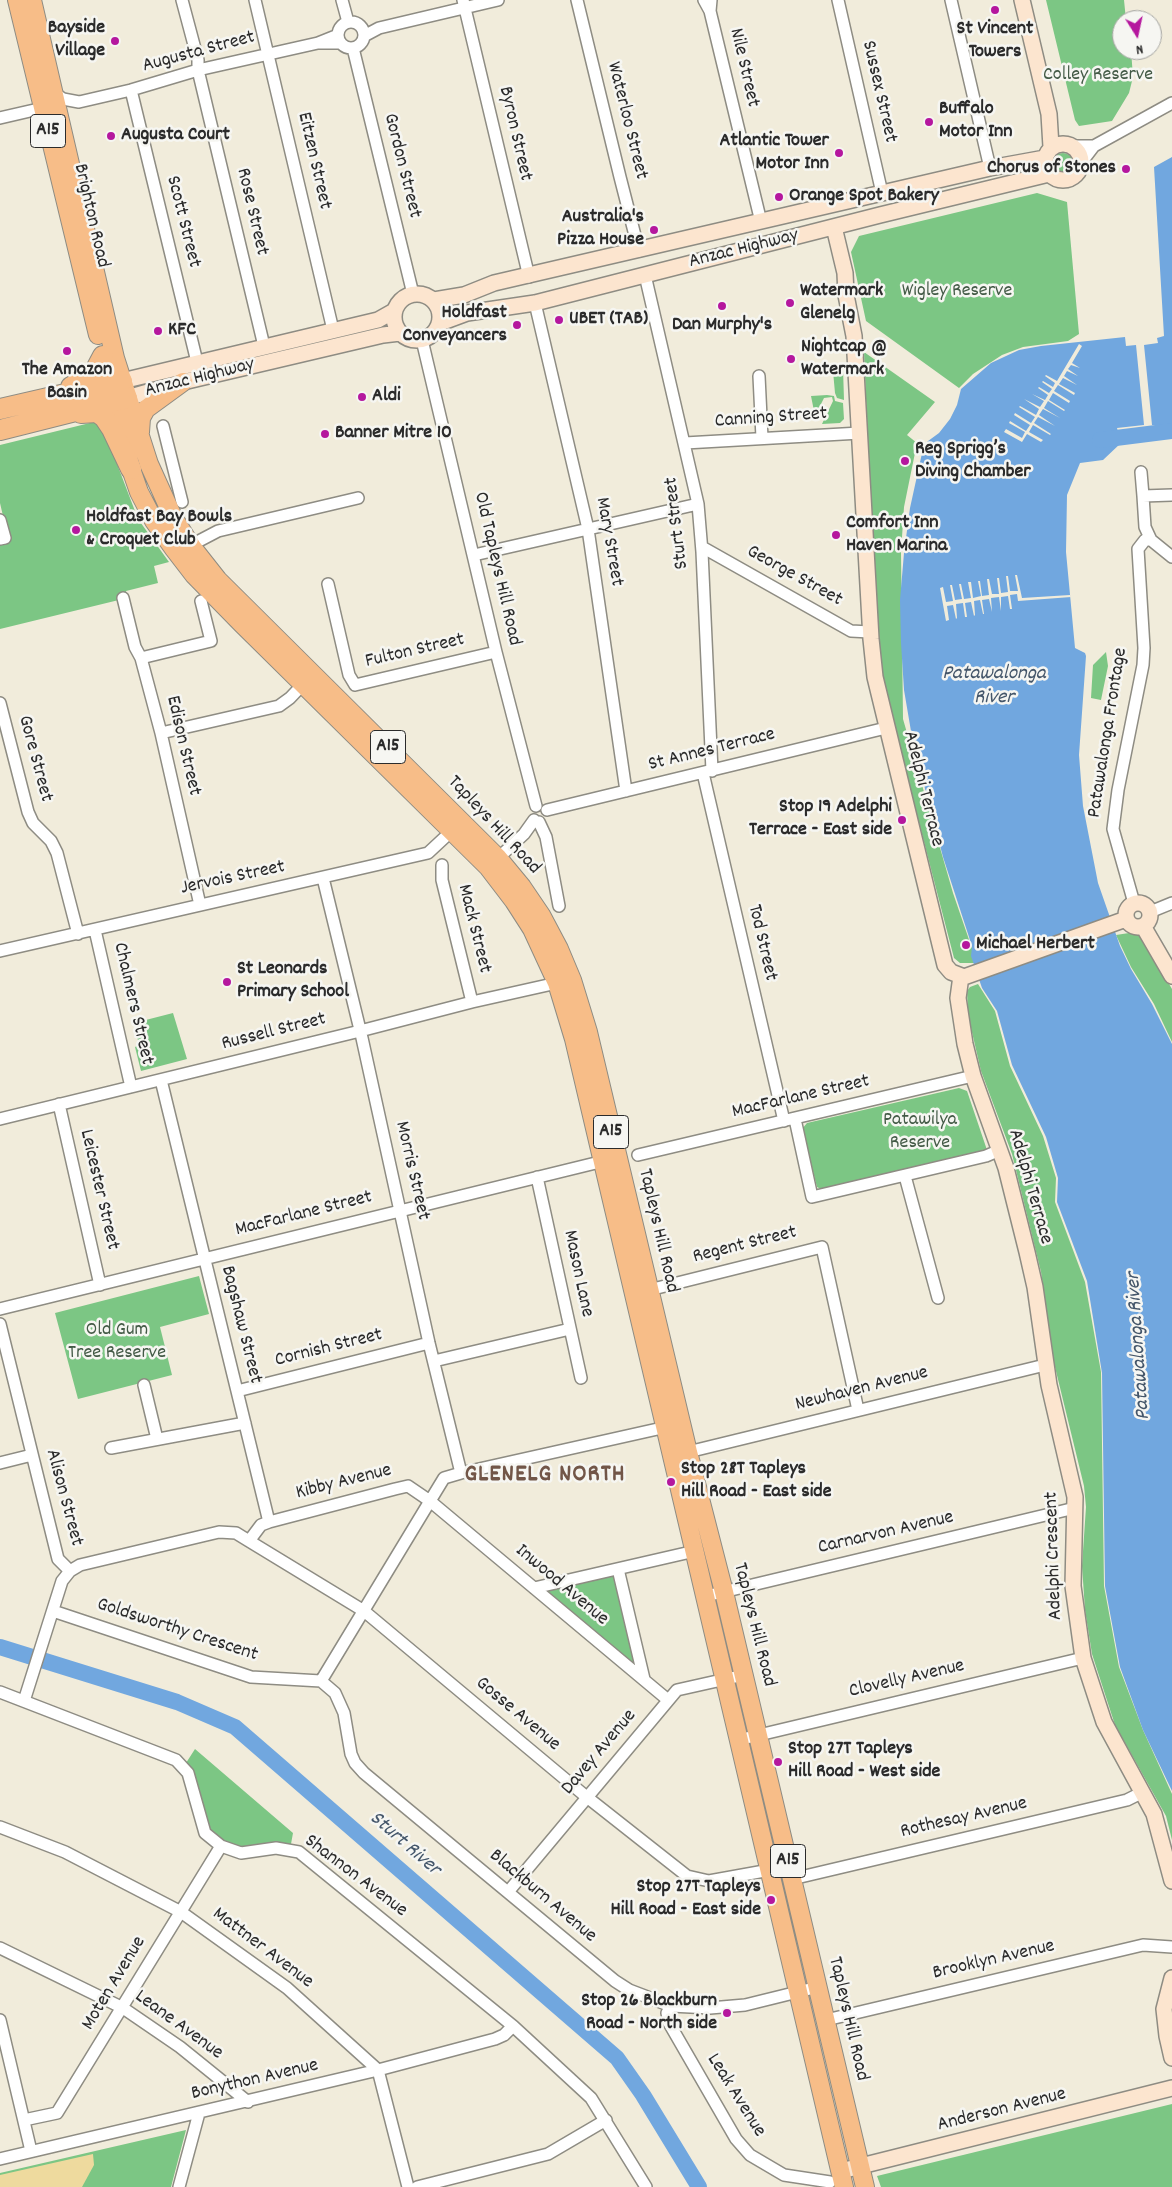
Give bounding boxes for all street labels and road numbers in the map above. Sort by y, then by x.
street label: Augusta Street [140,26,258,80]
street label: Nile Street [722,26,764,110]
street label: Sussex Street [855,39,901,145]
street label: Waterloo Street [600,60,652,182]
street label: Byron Street [491,84,537,184]
street label: Eitzen Street [290,110,336,212]
street label: Gordon Street [376,111,426,221]
road number: A15 [30,114,66,148]
street label: Brighton Road [66,162,114,270]
street label: Rose Street [229,166,273,258]
street label: Scott Street [159,174,205,270]
street label: Anzac Highway [687,225,801,275]
street label: Anzac Highway [143,354,257,404]
street label: Canning Street [714,403,828,435]
street label: Sturt Street [660,475,696,571]
street label: Old Tapleys Hill Road [467,490,525,648]
street label: Mary Street [588,496,628,588]
street label: George Street [742,541,846,613]
street label: Fulton Street [363,629,467,675]
street label: Patawalonga Frontage [1084,646,1134,820]
street label: Edison Street [159,694,205,798]
street label: Gore Street [11,713,57,805]
street label: St Annes Terrace [646,724,778,778]
street label: Adelphi Terrace [896,729,948,849]
road number: A15 [370,730,406,764]
street label: Tapleys Hill Road [441,771,545,881]
street label: Jervois Street [179,856,287,902]
street label: Mack Street [450,882,496,976]
street label: Tod Street [741,902,781,984]
street label: Chalmers Street [106,941,158,1067]
street label: Russell Street [219,1008,329,1058]
street label: MacFarlane Street [730,1071,872,1125]
road number: A15 [594,1116,628,1148]
street label: Morris Street [388,1119,434,1223]
street label: Adelphi Terrace [1001,1127,1057,1247]
street label: Leicester Street [73,1128,123,1252]
street label: Tapleys Hill Road [631,1167,683,1295]
street label: MacFarlane Street [233,1186,375,1244]
street label: Regent Street [691,1222,799,1270]
street label: Mason Lane [556,1229,598,1319]
street label: Bagshaw Street [214,1264,266,1386]
street label: Cornish Street [273,1324,385,1374]
street label: Newhaven Avenue [793,1362,931,1418]
street label: Alison Street [39,1447,87,1549]
street label: Kibby Avenue [294,1460,394,1506]
street label: Adelphi Crescent [1041,1491,1069,1621]
street label: Carnarvon Avenue [816,1507,956,1561]
street label: Inwood Avenue [509,1540,613,1632]
street label: Tapleys Hill Road [726,1561,780,1689]
street label: Goldsworthy Crescent [93,1594,261,1668]
street label: Clovelly Avenue [847,1655,967,1705]
street label: Gosse Avenue [469,1672,565,1758]
street label: Davey Avenue [557,1705,643,1801]
street label: Rothesay Avenue [898,1793,1030,1845]
street label: Shannon Avenue [299,1830,411,1924]
road number: A15 [770,1844,806,1878]
street label: Blackburn Avenue [483,1845,601,1949]
street label: Mattner Avenue [207,1903,317,1995]
street label: Moten Avenue [78,1933,152,2035]
street label: Brooklyn Avenue [931,1935,1057,1987]
street label: Tapleys Hill Road [821,1955,873,2083]
street label: Leane Avenue [129,1986,227,2066]
street label: Leak Avenue [700,2050,770,2142]
street label: Bonython Avenue [189,2055,321,2107]
street label: Anderson Avenue [935,2083,1069,2139]

